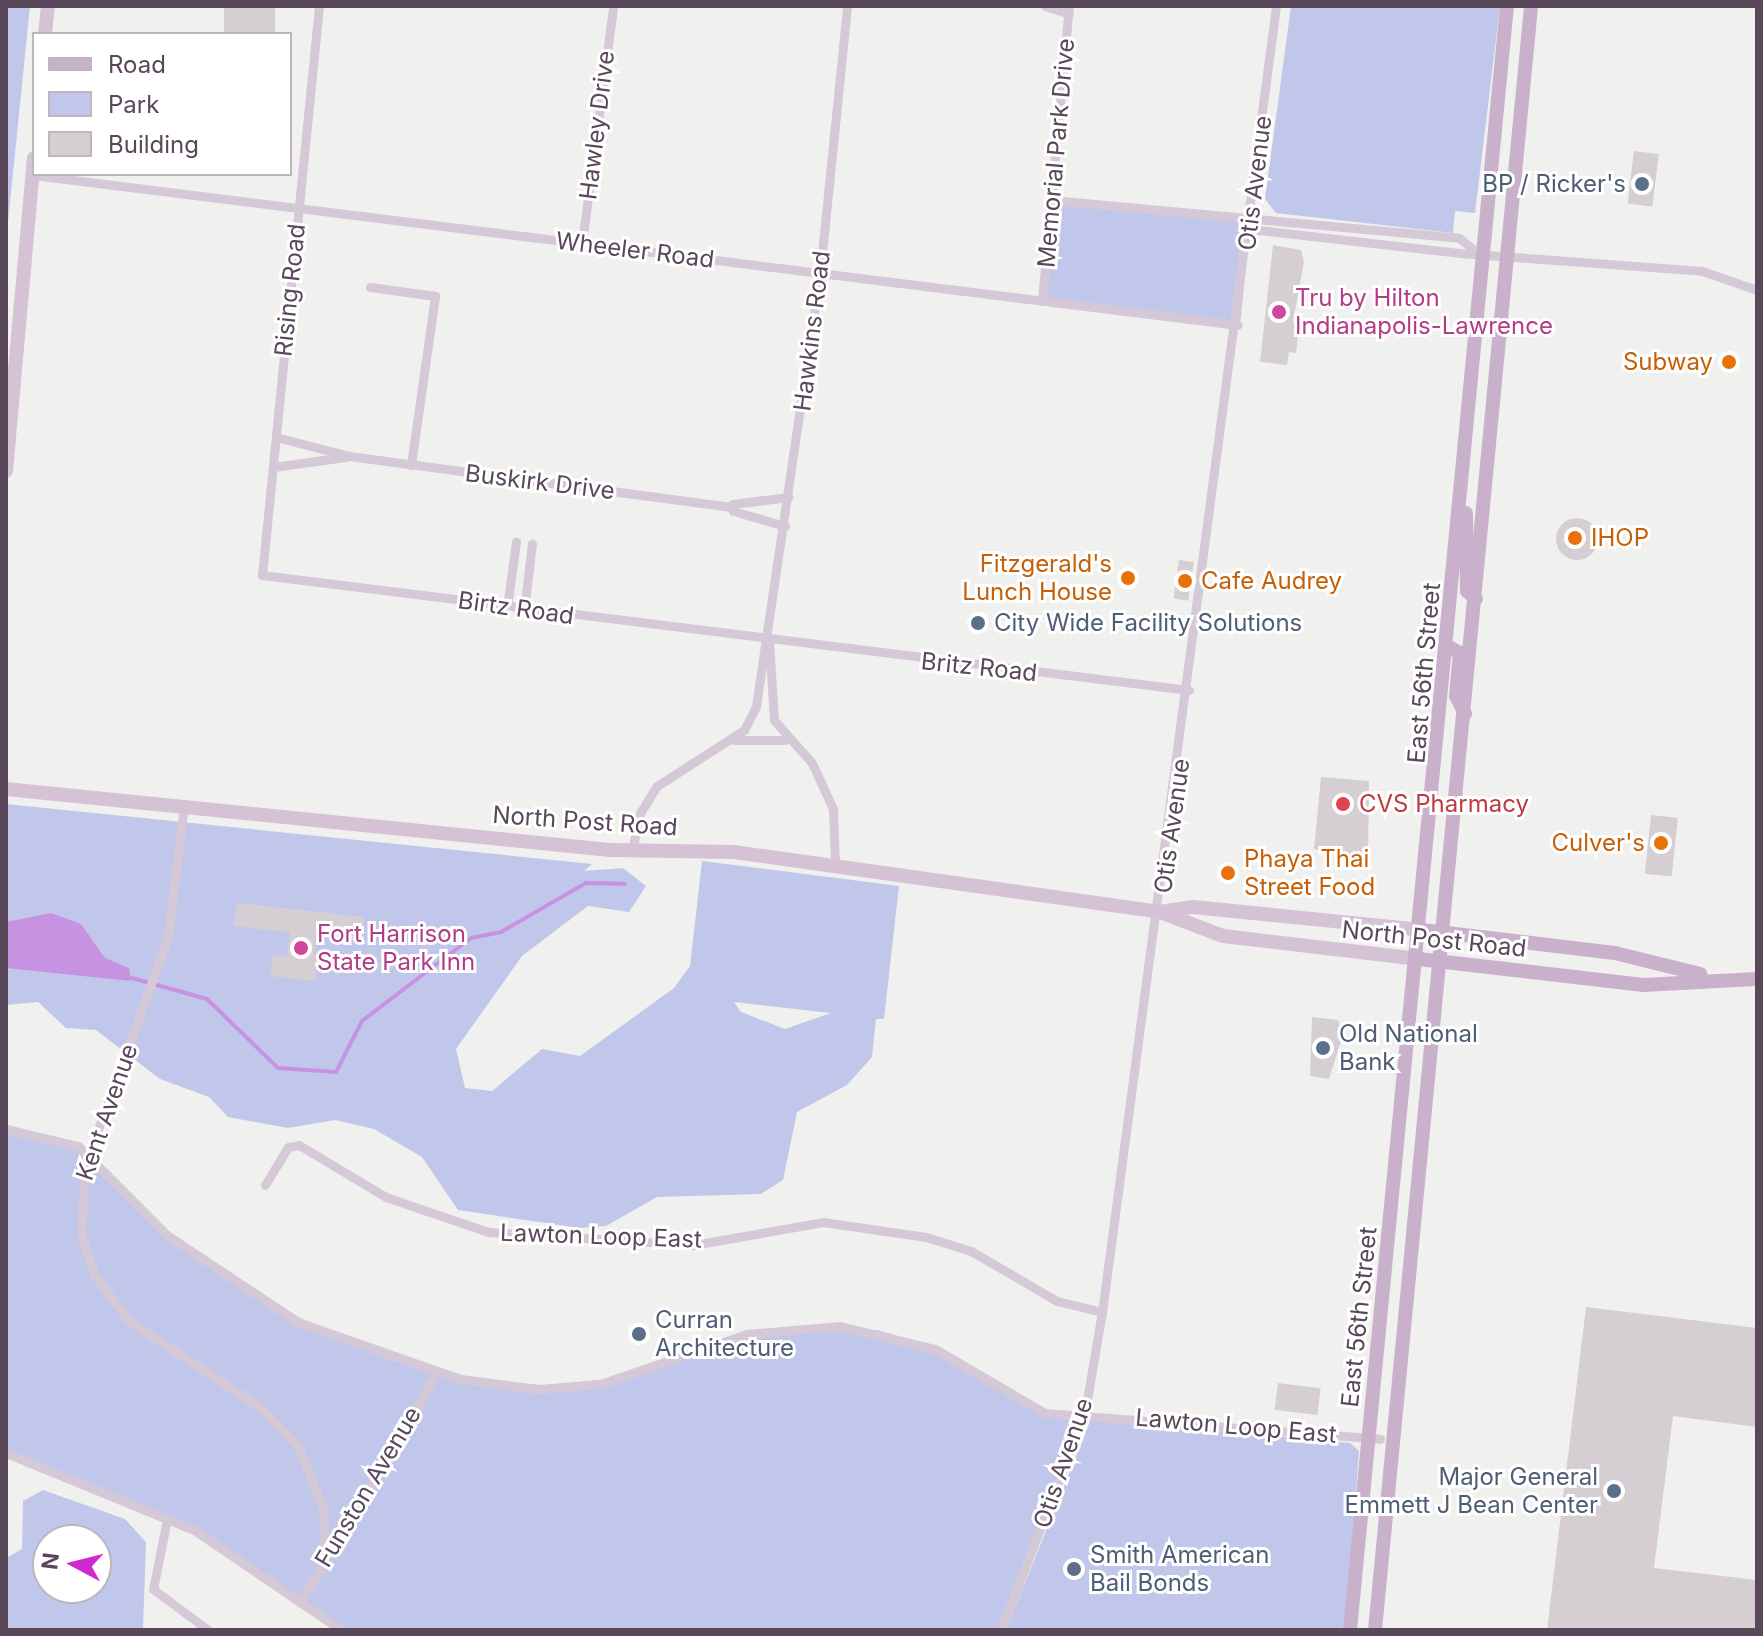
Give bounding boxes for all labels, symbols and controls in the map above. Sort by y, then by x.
legend [32,32,292,176]
street label: Memorial Park Drive [1032,37,1080,269]
street label: Hawley Drive [574,49,620,201]
text: Road [108,50,166,79]
text: Park [108,90,159,119]
street label: Otis Avenue [1232,114,1278,252]
text: Building [108,130,199,159]
place label: BP / Ricker's [1482,170,1626,198]
marker: BP / Ricker's [1633,175,1651,193]
street label: Rising Road [269,222,311,358]
street label: Wheeler Road [554,226,716,274]
street label: Hawkins Road [788,249,836,413]
place label: Tru by Hilton Indianapolis-Lawrence [1295,284,1553,340]
marker: Tru by Hilton Indianapolis-Lawrence [1270,303,1288,321]
place label: Subway [1623,348,1713,376]
marker: Subway [1720,353,1738,371]
street label: Buskirk Drive [464,459,616,505]
place label: IHOP [1591,524,1649,552]
marker: IHOP [1566,529,1584,547]
place label: Fitzgerald's Lunch House [962,550,1112,606]
place label: Cafe Audrey [1201,567,1342,595]
marker: Fitzgerald's Lunch House [1119,569,1137,587]
marker: Cafe Audrey [1176,572,1194,590]
street label: East 56th Street [1402,582,1446,764]
street label: Birtz Road [456,586,576,630]
place label: City Wide Facility Solutions [994,609,1302,637]
marker: City Wide Facility Solutions [969,614,987,632]
street label: Britz Road [919,647,1039,687]
street label: Otis Avenue [1148,757,1196,895]
place label: CVS Pharmacy [1359,790,1529,818]
marker: CVS Pharmacy [1334,795,1352,813]
street label: North Post Road [492,800,678,842]
place label: Culver's [1551,829,1645,857]
marker: Culver's [1652,834,1670,852]
place label: Phaya Thai Street Food [1244,845,1375,901]
marker: Phaya Thai Street Food [1219,864,1237,882]
street label: North Post Road [1340,915,1528,963]
place label: Fort Harrison State Park Inn [317,920,475,976]
marker: Fort Harrison State Park Inn [292,939,310,957]
place label: Old National Bank [1339,1020,1478,1076]
marker: Old National Bank [1314,1039,1332,1057]
street label: Kent Avenue [70,1040,144,1184]
street label: Lawton Loop East [500,1218,702,1254]
street label: East 56th Street [1335,1225,1383,1409]
place label: Curran Architecture [655,1306,794,1362]
marker: Curran Architecture [630,1325,648,1343]
street label: Otis Avenue [1027,1394,1099,1532]
street label: Funston Avenue [309,1402,427,1572]
street label: Lawton Loop East [1134,1403,1338,1449]
place label: Major General Emmett J Bean Center [1345,1463,1598,1519]
marker: Major General Emmett J Bean Center [1605,1482,1623,1500]
north arrow [32,1524,112,1604]
place label: Smith American Bail Bonds [1090,1541,1269,1597]
text: N [36,1551,64,1571]
marker: Smith American Bail Bonds [1065,1560,1083,1578]

